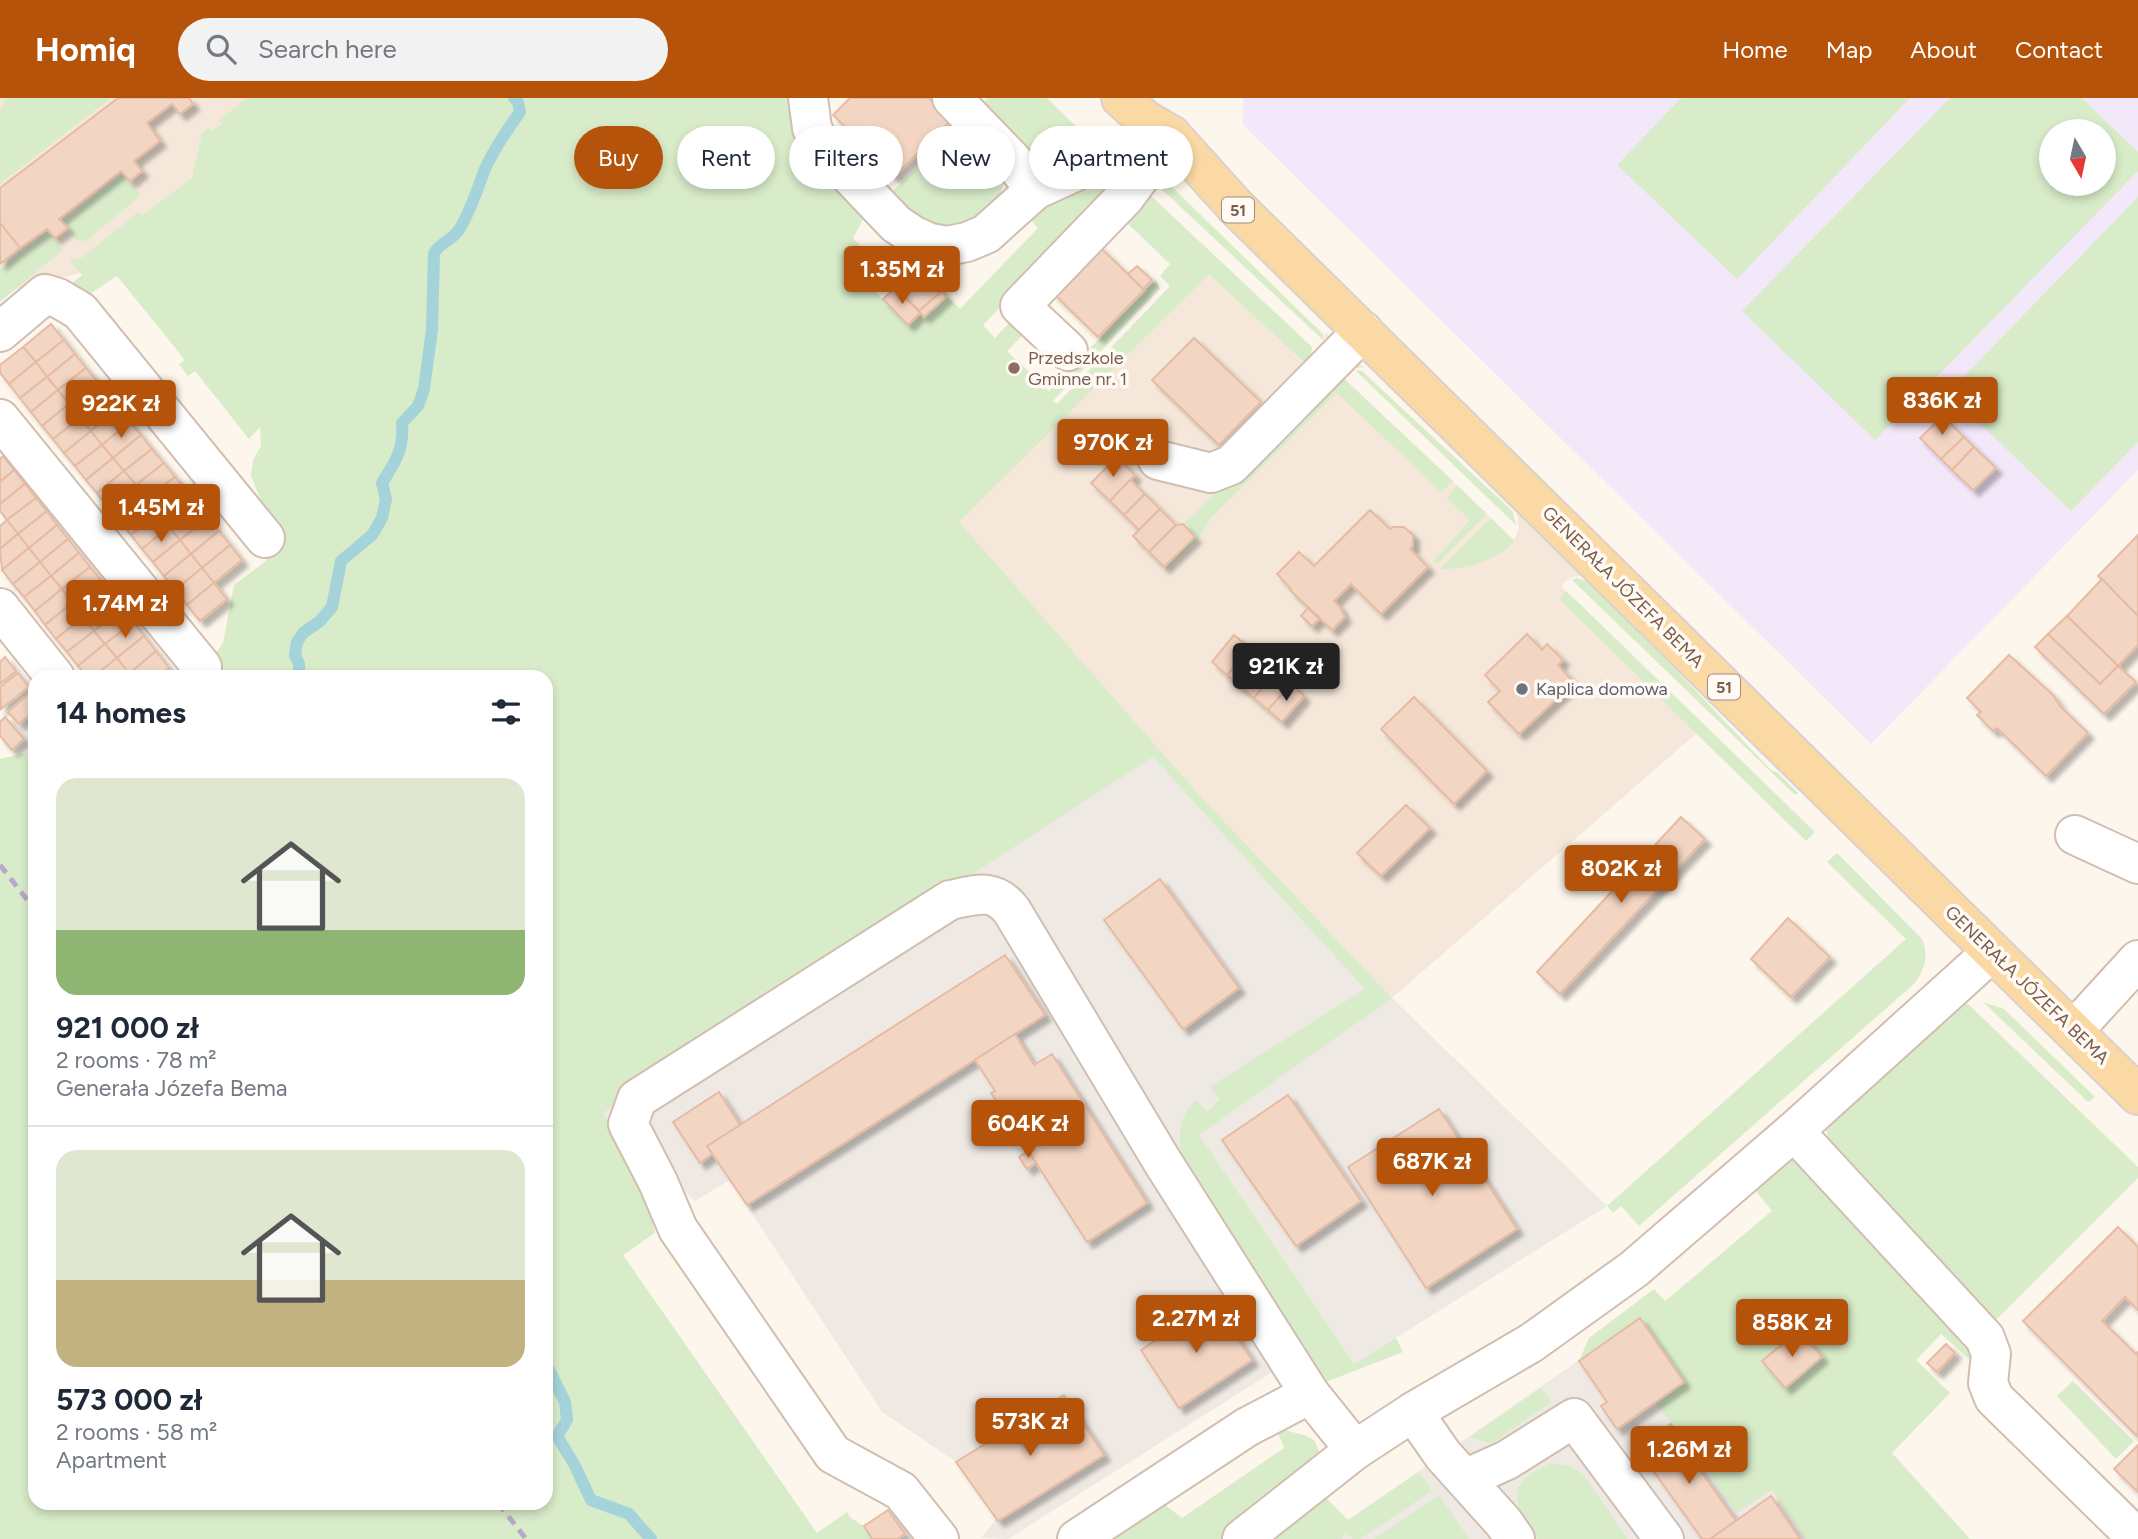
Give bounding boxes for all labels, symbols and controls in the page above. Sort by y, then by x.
search box [178,18,668,81]
text: Homiq [35,30,136,69]
icon: search [202,30,240,68]
text: Search here [258,33,397,65]
text: Home [1722,35,1788,64]
text: Map [1826,35,1872,64]
text: About [1910,35,1977,64]
text: Contact [2015,35,2103,64]
north arrow [2039,119,2116,196]
map controls [2039,119,2116,196]
chip: Buy [574,126,663,189]
chip: Rent [677,126,775,189]
chip: Filters [789,126,903,189]
chip: New [917,126,1015,189]
chip: Apartment [1029,126,1193,189]
road number: 51 [1222,198,1254,222]
pin: 1.35M zł [830,246,974,306]
text: 1.35M zł [860,255,944,283]
place label: Przedszkole Gminne nr. 1 [1028,347,1127,390]
marker: Przedszkole Gminne nr. 1 [1006,360,1022,376]
pin: 836K zł [1877,378,2007,437]
pin: 922K zł [56,380,186,440]
text: 836K zł [1903,386,1981,414]
text: 922K zł [82,389,160,417]
pin: 970K zł [1048,420,1178,479]
text: 970K zł [1073,428,1153,456]
pin: 1.45M zł [89,484,233,544]
text: 1.45M zł [118,493,204,521]
street label: GENERAŁA JÓZEFA BEMA [1538,502,1708,672]
pin: 1.74M zł [53,580,197,640]
text: 1.74M zł [82,589,168,617]
pin: 921K zł [1221,644,1351,703]
text: 921K zł [1249,652,1323,680]
road number: 51 [1708,674,1740,700]
place label: Kaplica domowa [1536,678,1668,700]
marker: Kaplica domowa [1514,681,1530,697]
icon: filters [487,693,525,731]
text: 14 homes [56,694,186,731]
icon: home [228,823,354,949]
pin: 802K zł [1556,846,1686,905]
text: 802K zł [1581,854,1661,882]
street label: GENERAŁA JÓZEFA BEMA [1940,901,2114,1069]
text: 921 000 zł [56,1009,199,1046]
text: 2 rooms · 78 m² [56,1046,217,1074]
text: Generała Józefa Bema [56,1074,288,1102]
pin: 604K zł [963,1100,1093,1160]
text: 604K zł [987,1109,1069,1137]
pin: 687K zł [1367,1138,1497,1198]
text: 687K zł [1393,1147,1471,1175]
icon: home [228,1195,354,1321]
pin: 2.27M zł [1124,1296,1268,1355]
pin: 858K zł [1727,1300,1857,1359]
text: 2.27M zł [1152,1304,1240,1332]
text: 858K zł [1752,1308,1832,1336]
text: 573 000 zł [56,1381,202,1418]
pin: 573K zł [965,1398,1095,1458]
text: 573K zł [991,1407,1069,1435]
text: 2 rooms · 58 m² [56,1418,217,1446]
pin: 1.26M zł [1617,1426,1761,1486]
text: 1.26M zł [1647,1435,1731,1463]
text: Apartment [56,1446,167,1474]

